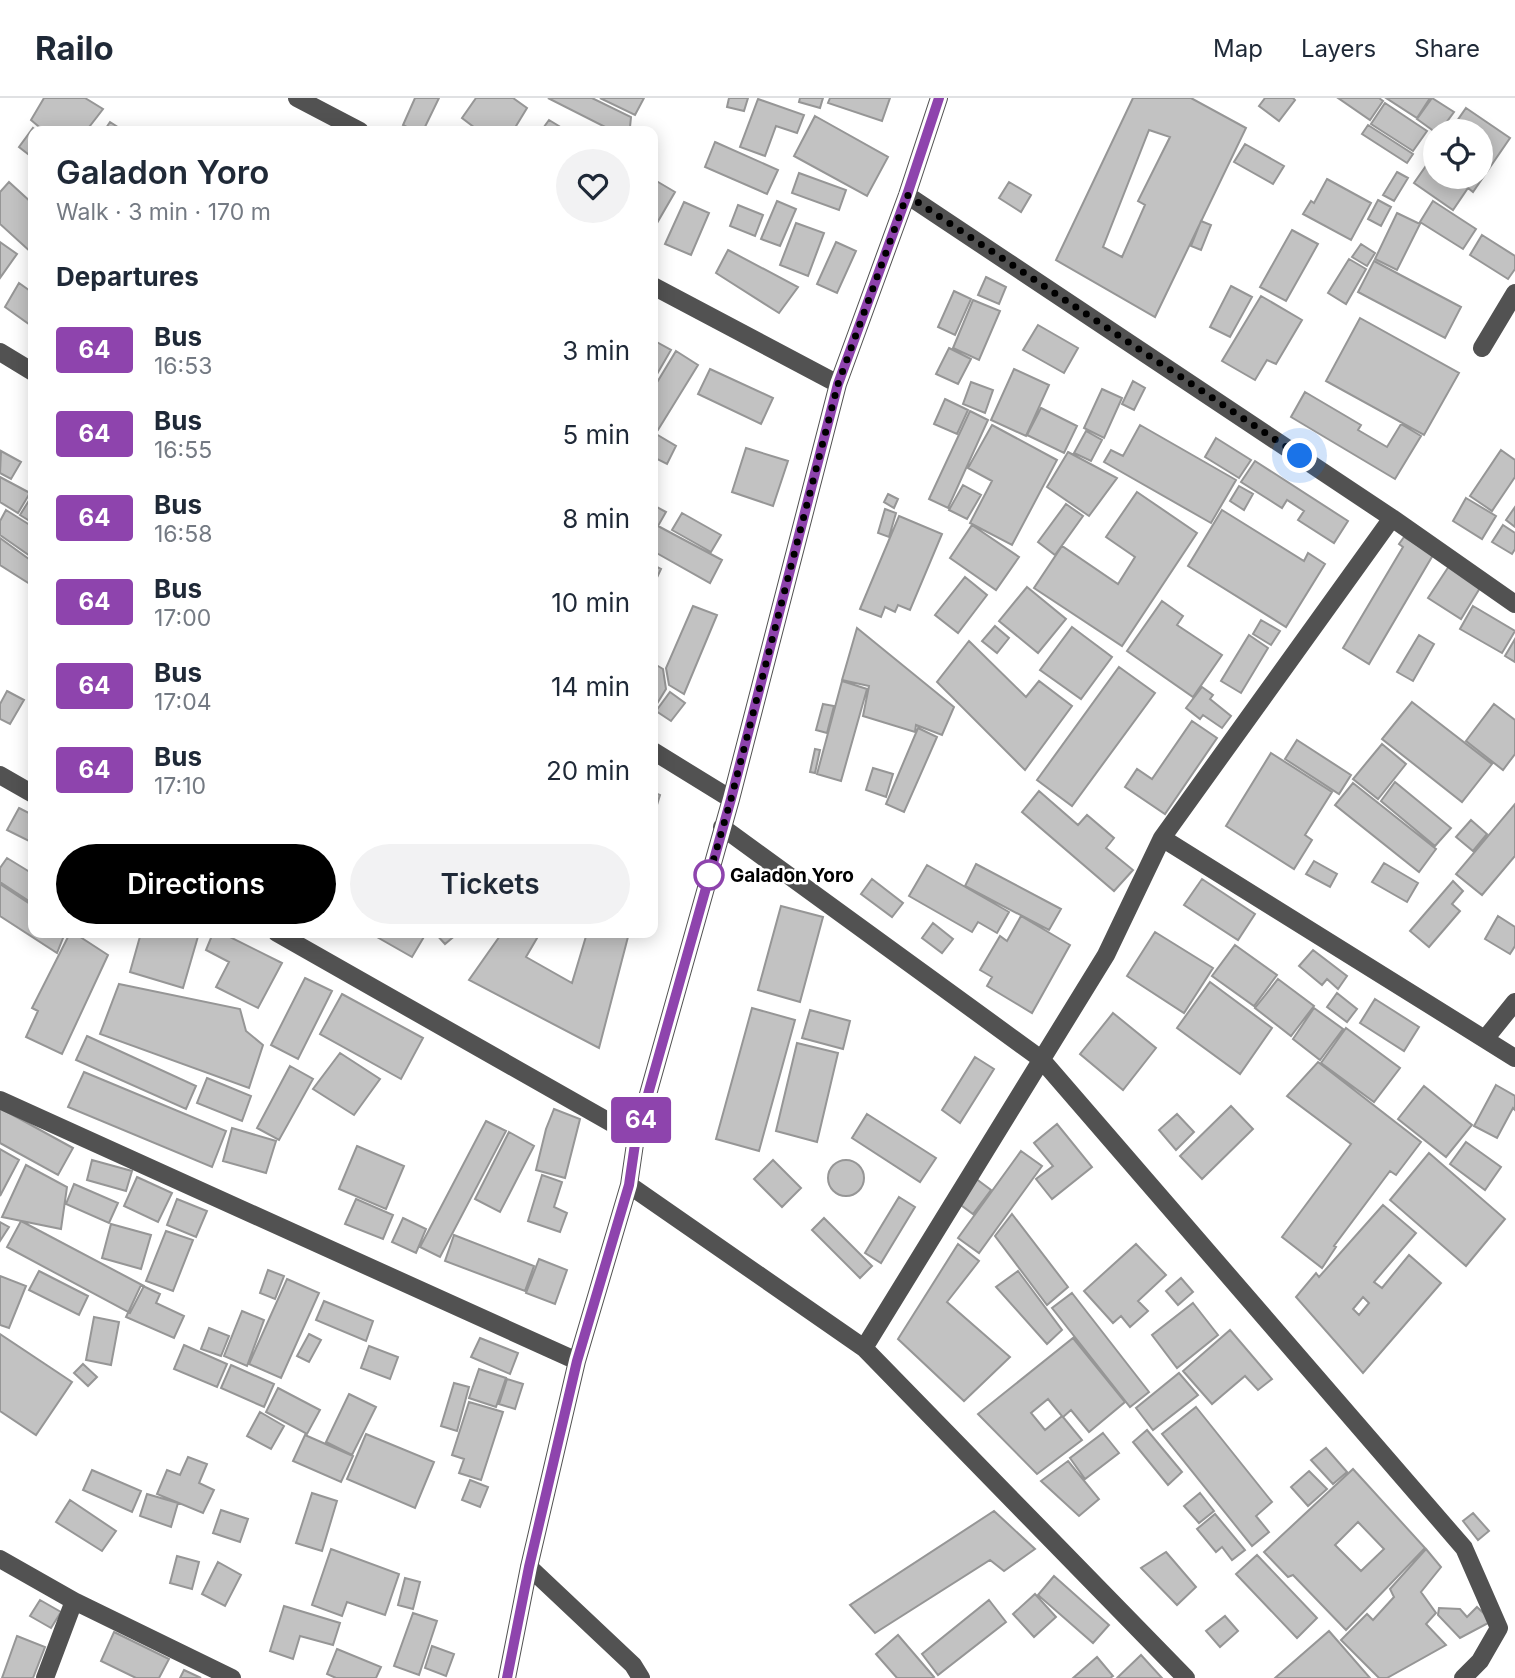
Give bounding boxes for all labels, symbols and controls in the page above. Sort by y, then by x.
text: Railo [35,28,114,68]
text: Map [1213,34,1263,63]
text: Layers [1301,34,1376,63]
text: Share [1414,34,1480,63]
map controls [1423,119,1493,189]
button: locate [1423,119,1493,189]
button: heart [556,149,630,223]
text: Galadon Yoro [56,152,269,192]
text: Walk · 3 min · 170 m [56,198,271,226]
text: Departures [56,261,199,292]
text: Bus [154,321,202,352]
text: 64 [79,335,110,364]
text: 3 min [562,335,630,366]
text: 16:53 [154,352,212,380]
text: Bus [154,405,202,436]
text: 64 [79,419,110,448]
text: 5 min [562,419,630,450]
text: 16:55 [154,436,212,464]
your location [1282,438,1317,473]
text: Bus [154,489,202,520]
text: 64 [79,503,110,532]
text: 8 min [562,503,630,534]
text: 16:58 [154,520,212,548]
text: Bus [154,573,202,604]
text: 64 [79,587,110,616]
text: 10 min [551,587,630,618]
text: 17:00 [154,604,211,632]
text: Bus [154,657,202,688]
text: 64 [79,671,110,700]
text: 14 min [551,671,630,702]
text: 17:04 [154,688,212,716]
text: Bus [154,741,202,772]
text: 64 [79,755,110,784]
text: 20 min [546,755,630,786]
text: 17:10 [154,772,206,800]
button: Directions [56,844,336,924]
button: Tickets [350,844,630,924]
marker: Galadon Yoro [694,860,724,890]
place label: Galadon Yoro [730,864,854,887]
line badge: 64 [610,1097,672,1143]
text: 64 [625,1105,657,1134]

